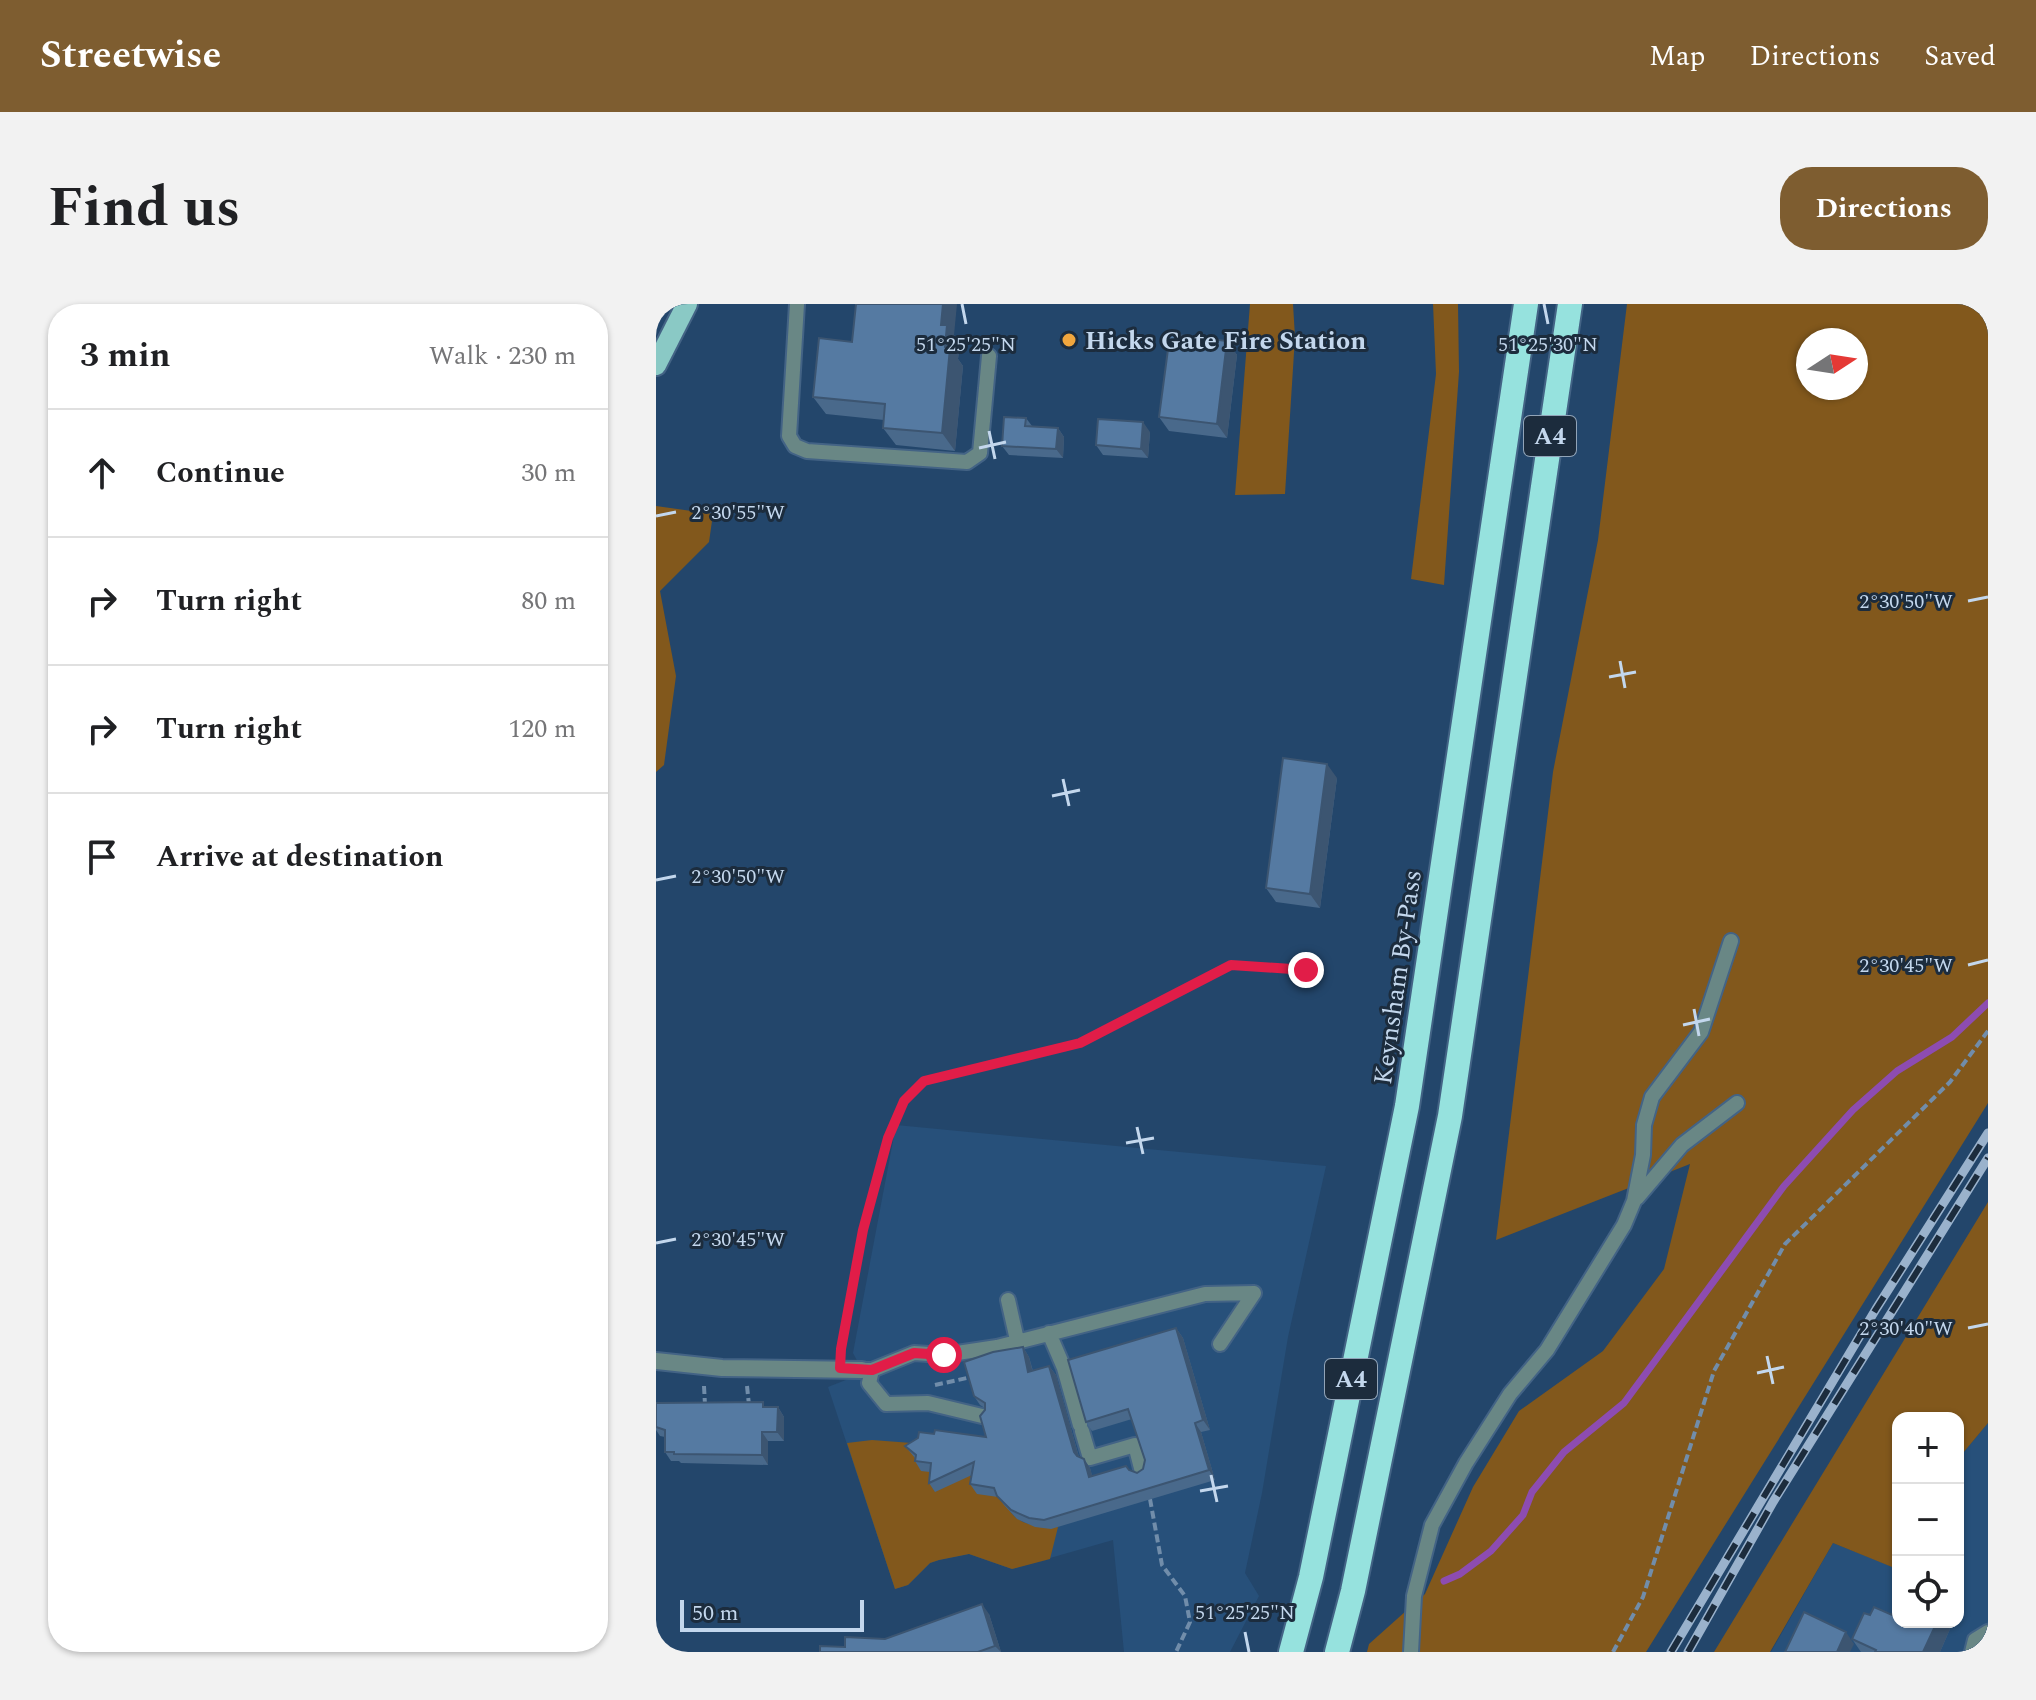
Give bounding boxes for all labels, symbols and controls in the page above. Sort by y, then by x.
text: Streetwise [40,27,221,85]
text: Map [1649,35,1706,78]
text: Directions [1750,35,1880,78]
text: Saved [1924,35,1996,78]
text: Find us [48,166,241,251]
button: Directions [1780,167,1988,250]
place label: Hicks Gate Fire Station [1085,321,1366,361]
north arrow [1796,328,1868,400]
text: 3 min [80,330,170,382]
text: 51°25'25"N [916,330,1016,360]
text: 51°25'30"N [1498,330,1598,360]
marker: Hicks Gate Fire Station [1060,331,1078,349]
text: Walk · 230 m [429,336,576,376]
road number: A4 [1524,416,1576,456]
text: Continue [156,450,285,496]
icon: ahead [80,451,124,495]
text: 30 m [521,453,576,493]
text: 2°30'55"W [691,498,785,528]
text: Turn right [156,578,302,624]
icon: right [80,579,124,623]
text: 80 m [521,581,576,621]
text: 2°30'50"W [1859,587,1953,617]
text: Turn right [156,706,302,752]
icon: right [80,707,124,751]
text: 120 m [508,709,576,749]
text: Arrive at destination [156,834,443,880]
icon: arrive [80,835,124,879]
text: 2°30'50"W [691,862,785,892]
street label: Keynsham By-Pass [1363,867,1433,1087]
text: 2°30'45"W [1859,951,1953,981]
route end [1288,952,1324,988]
text: 2°30'45"W [691,1225,785,1255]
text: 2°30'40"W [1859,1314,1953,1344]
route start [926,1337,962,1373]
road number: A4 [1325,1359,1377,1399]
map controls [1892,1412,1964,1628]
button: + [1892,1412,1964,1484]
button: − [1892,1484,1964,1556]
button: locate [1892,1556,1964,1628]
scale bar [680,1596,864,1632]
text: 50 m [692,1597,738,1630]
text: 51°25'25"N [1195,1598,1295,1628]

